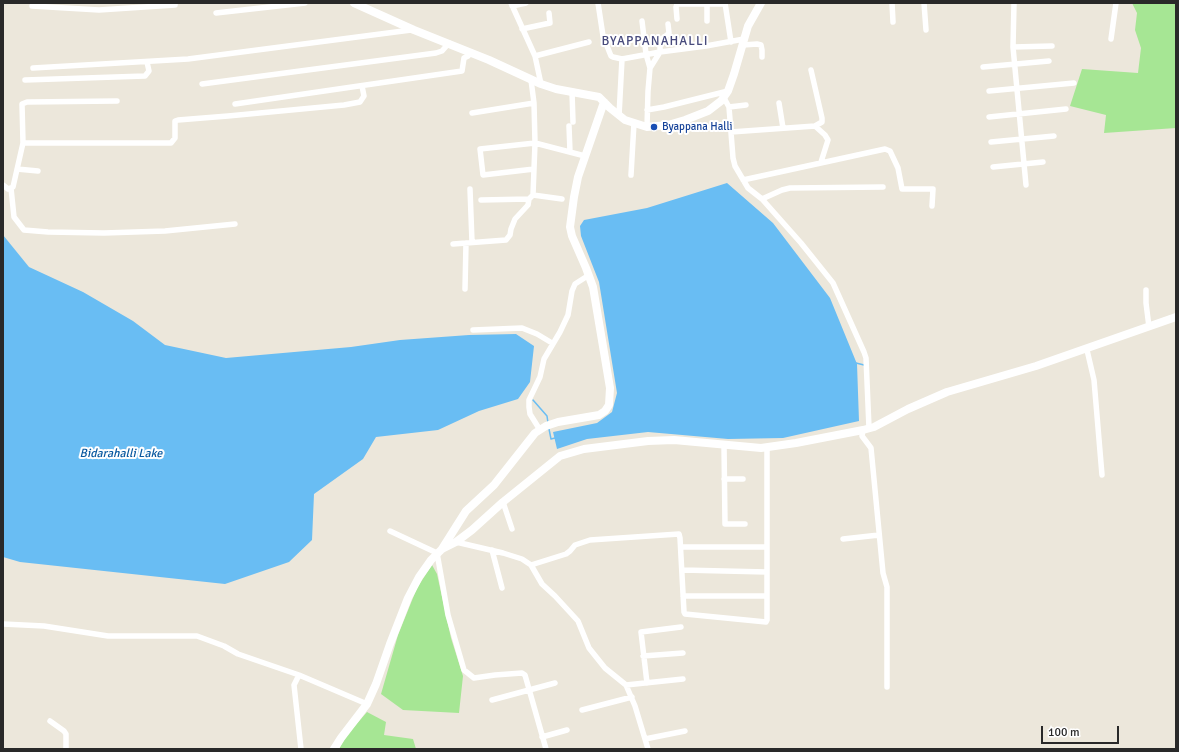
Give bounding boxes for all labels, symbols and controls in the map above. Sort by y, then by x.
district label: BYAPPANAHALLI [602,34,708,50]
place label: Byappana Halli [662,120,733,134]
marker: Byappana Halli [649,122,659,132]
water label: Bidarahalli Lake [80,447,162,461]
scale bar [1043,718,1121,744]
text: 100 m [1048,725,1080,740]

